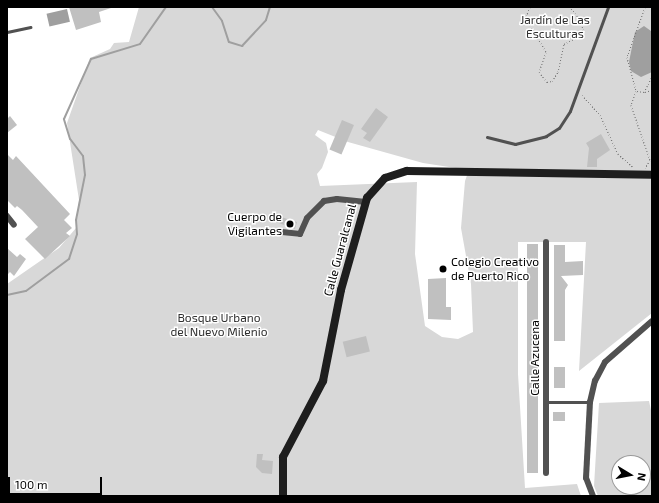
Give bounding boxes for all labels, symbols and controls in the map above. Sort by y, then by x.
park label: Jardín de Las Esculturas [520,13,590,41]
street label: Calle Guaralcanal [321,202,359,298]
place label: Cuerpo de Vigilantes [227,210,282,238]
marker: Cuerpo de Vigilantes [285,219,295,229]
place label: Colegio Creativo de Puerto Rico [451,255,539,283]
marker: Colegio Creativo de Puerto Rico [438,264,448,274]
park label: Bosque Urbano del Nuevo Milenio [170,311,268,339]
street label: Calle Azucena [528,320,542,396]
north arrow [611,455,651,495]
scale bar [10,469,104,495]
text: N [635,472,649,482]
text: 100 m [15,477,47,491]

